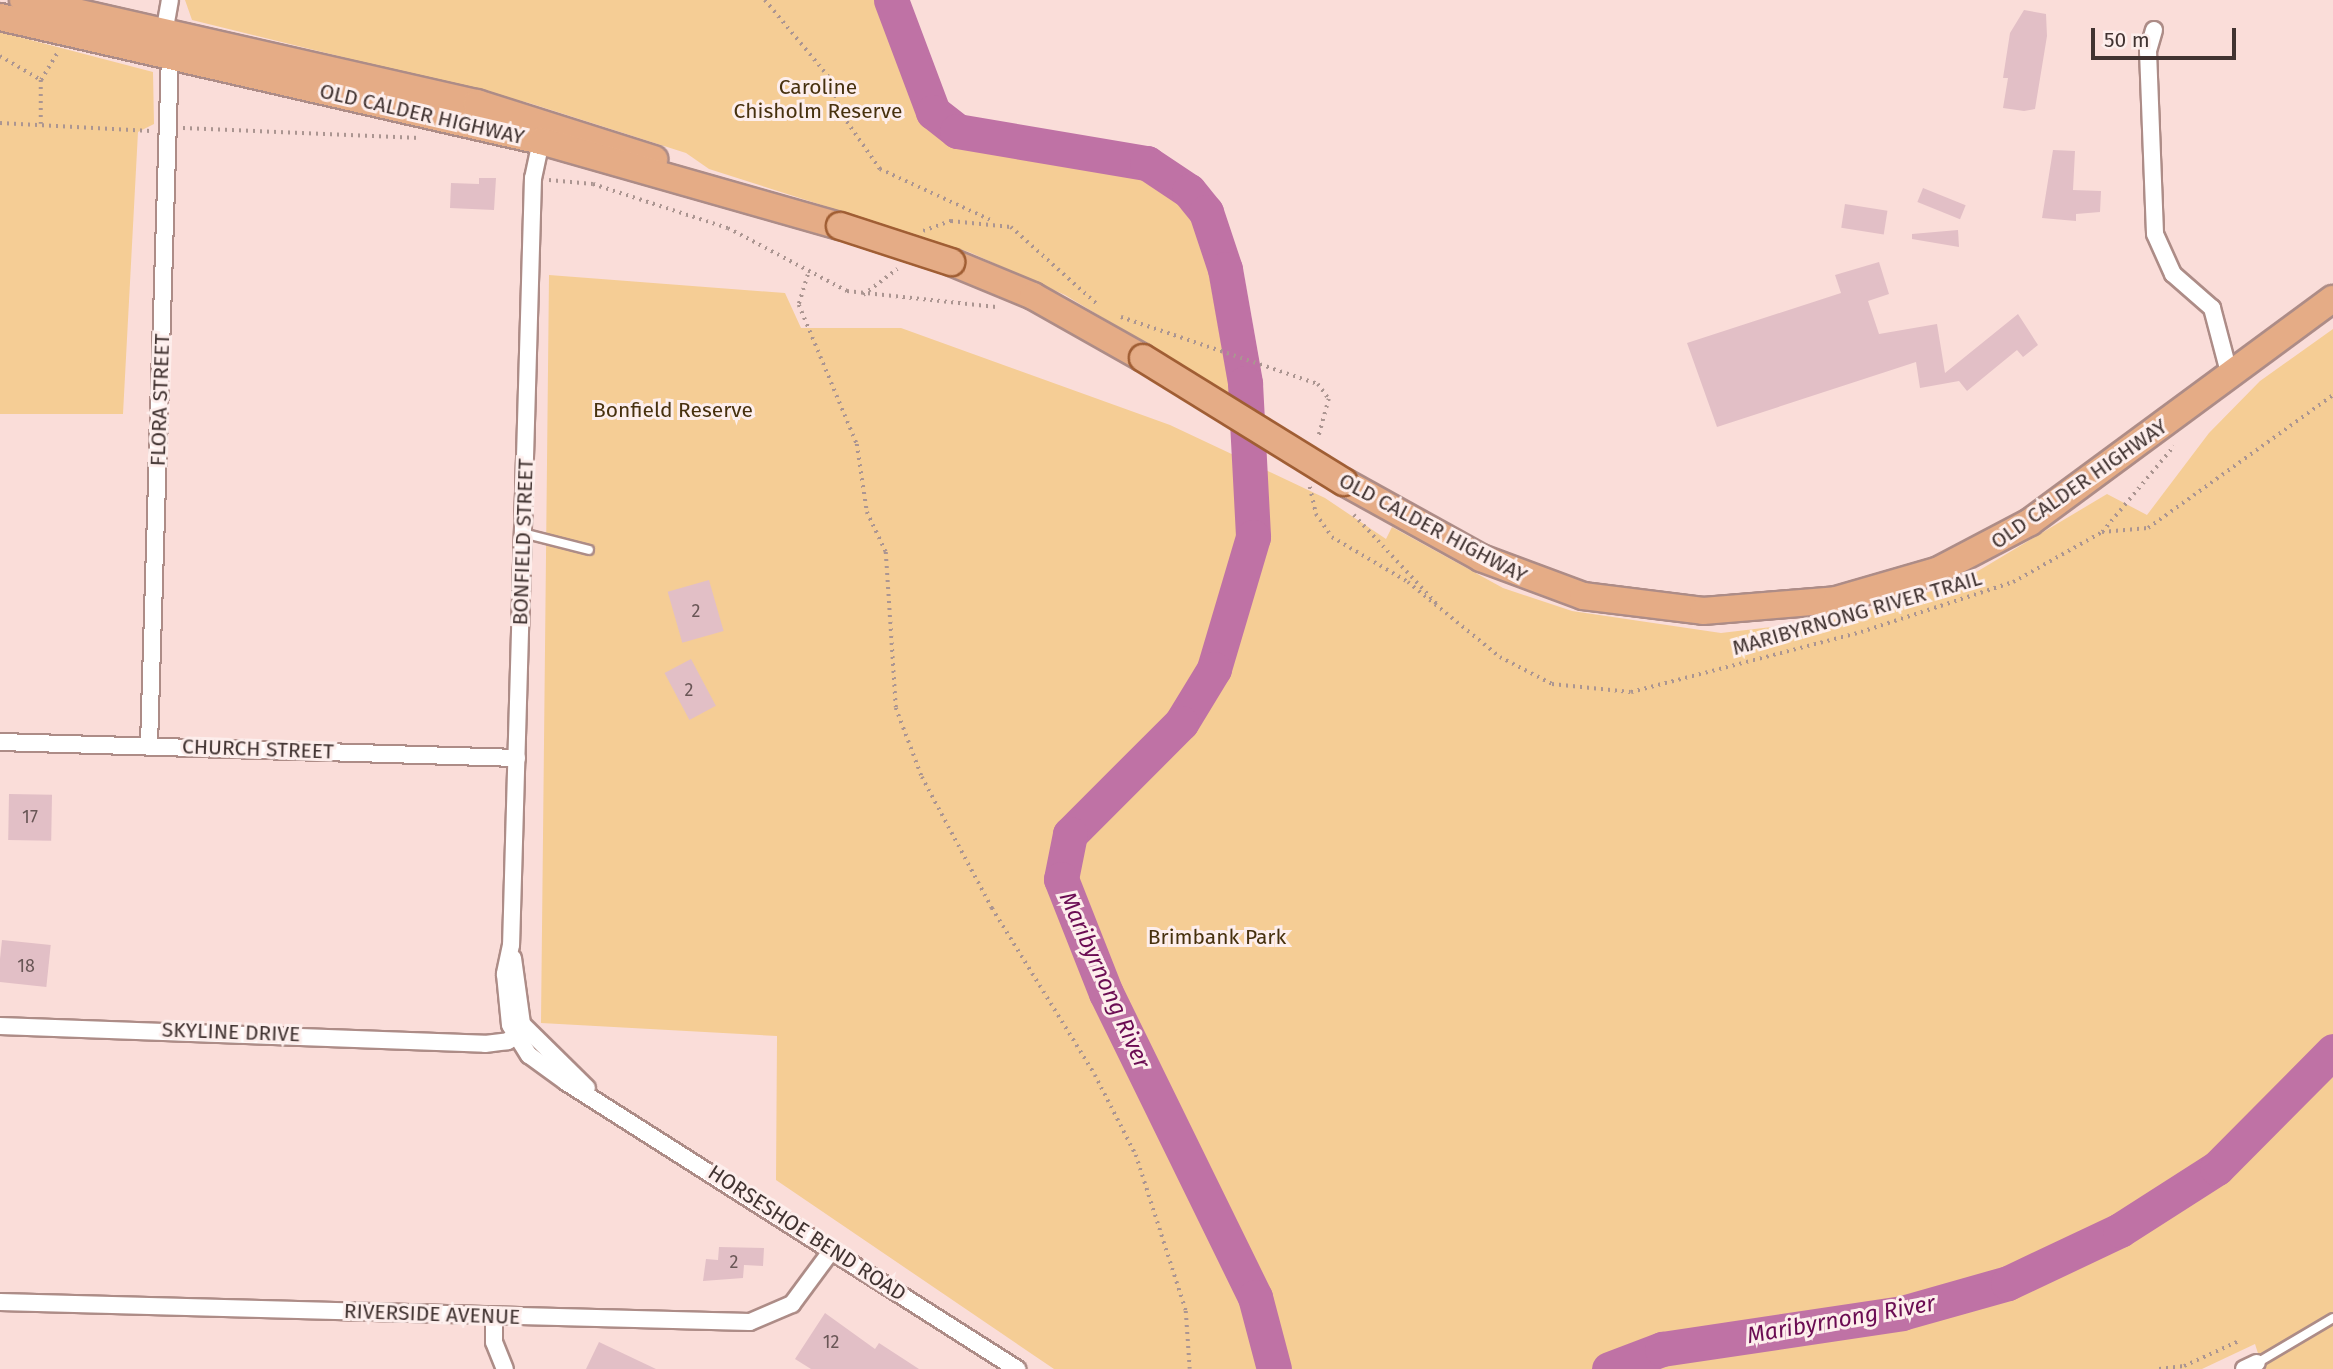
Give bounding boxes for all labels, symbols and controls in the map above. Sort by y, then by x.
scale bar [2095,14,2240,58]
text: 50 m [2104,27,2150,53]
park label: Caroline Chisholm Reserve [734,74,902,124]
street label: OLD CALDER HIGHWAY [317,78,527,150]
street label: FLORA STREET [145,333,175,467]
park label: Bonfield Reserve [593,397,753,423]
street label: OLD CALDER HIGHWAY [1986,414,2172,554]
street label: BONFIELD STREET [507,458,539,626]
street label: OLD CALDER HIGHWAY [1335,468,1531,588]
street label: MARIBYRNONG RIVER TRAIL [1729,565,1985,661]
house number: 2 [692,600,700,622]
house number: 2 [685,679,693,701]
street label: CHURCH STREET [182,734,334,764]
house number: 17 [22,806,38,828]
water label: Maribyrnong River [1054,887,1156,1073]
park label: Brimbank Park [1148,924,1286,950]
house number: 18 [17,955,35,977]
street label: SKYLINE DRIVE [161,1017,301,1047]
street label: HORSESHOE BEND ROAD [703,1160,911,1306]
house number: 2 [730,1251,738,1273]
water label: Maribyrnong River [1745,1289,1937,1349]
street label: RIVERSIDE AVENUE [343,1298,521,1330]
house number: 12 [823,1331,839,1353]

